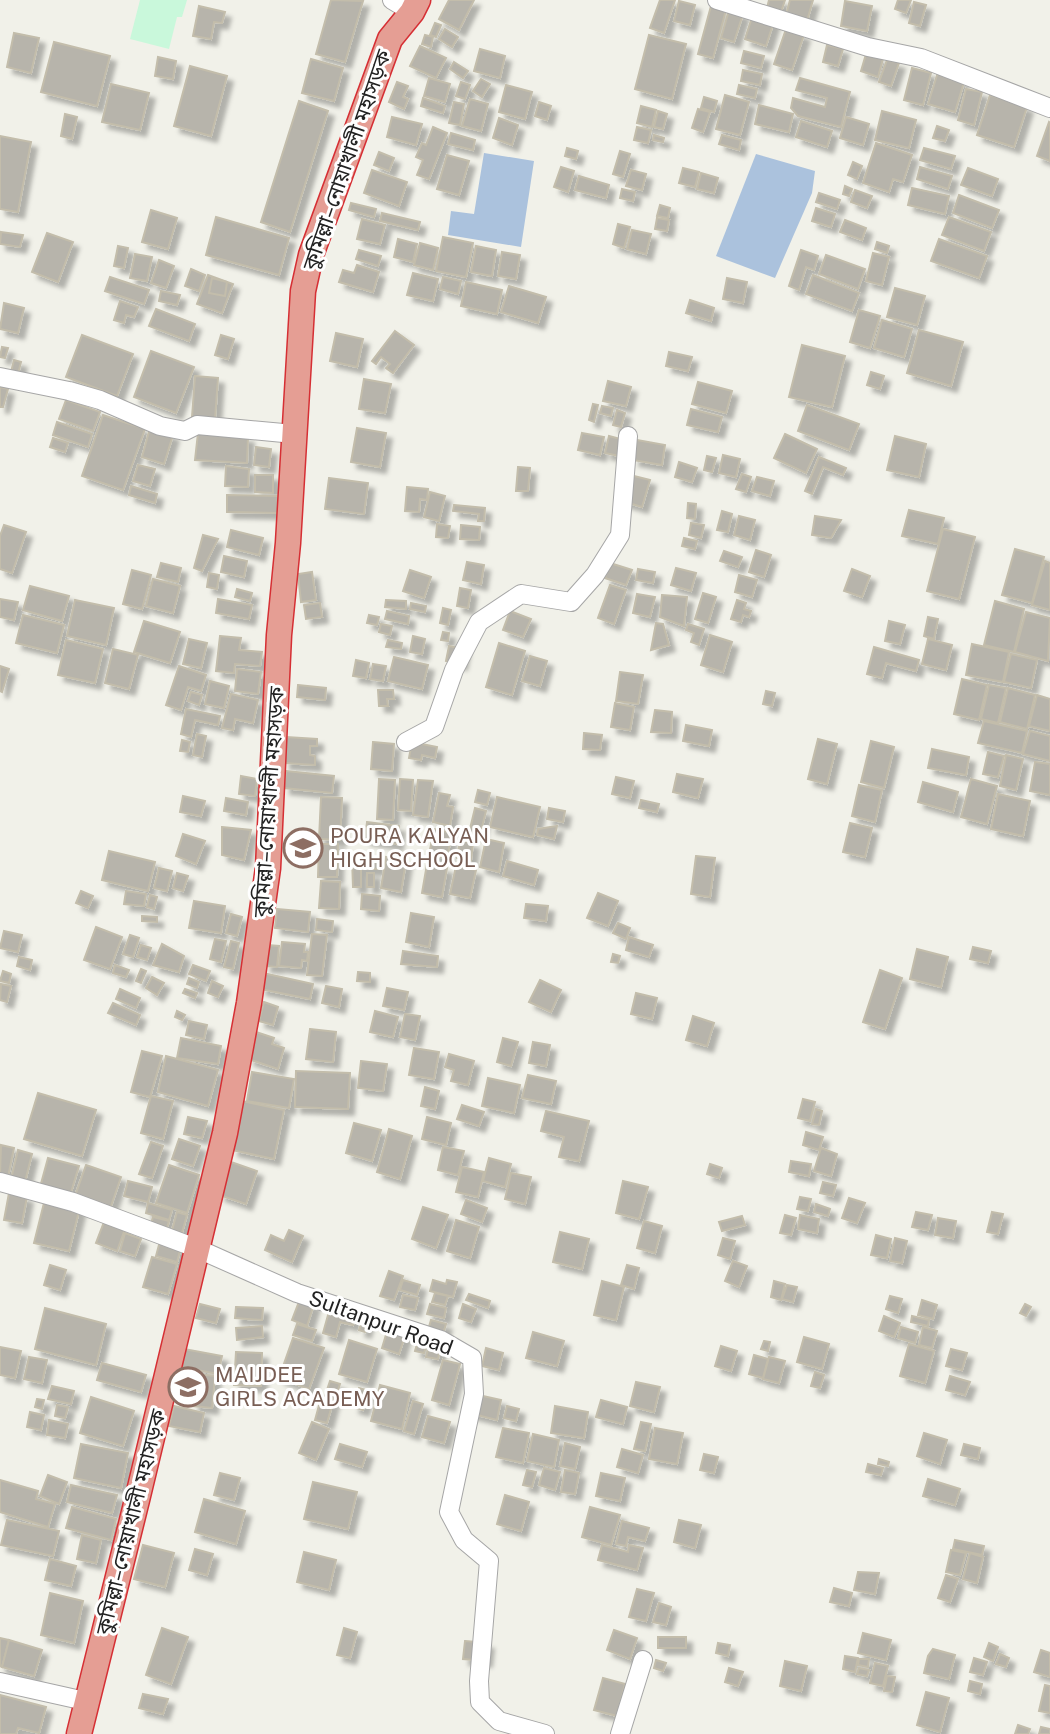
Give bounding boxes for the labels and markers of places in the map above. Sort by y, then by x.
place label: POURA KALYAN HIGH SCHOOL [330,823,489,872]
school or university icon: POURA KALYAN HIGH SCHOOL [282,827,324,869]
place label: MAIJDEE GIRLS ACADEMY [215,1362,385,1411]
school or university icon: MAIJDEE GIRLS ACADEMY [167,1366,209,1408]

